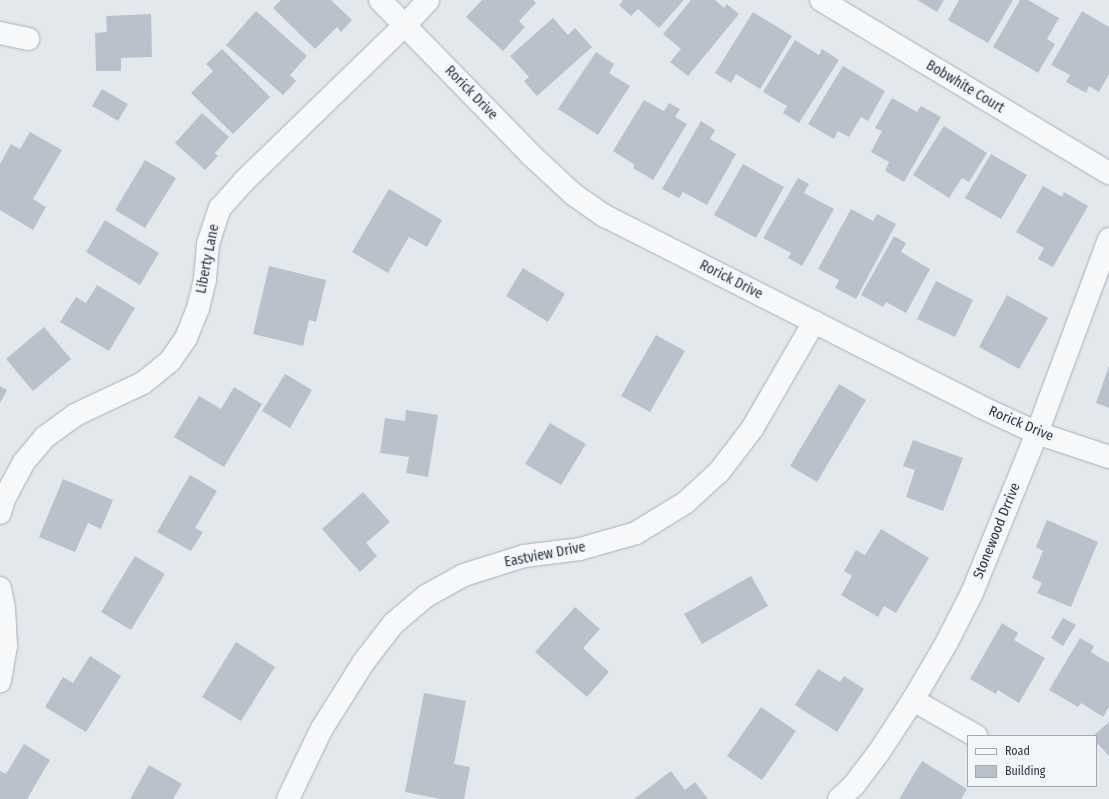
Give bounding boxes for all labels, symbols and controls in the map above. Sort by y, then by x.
street label: Bobwhite Court [923,57,1007,117]
street label: Rorick Drive [441,62,501,124]
street label: Liberty Lane [193,223,223,295]
street label: Rorick Drive [697,257,765,303]
street label: Rorick Drive [986,403,1056,445]
street label: Stonewood Drrive [970,480,1024,582]
street label: Eastview Drive [503,539,587,571]
legend [967,735,1097,787]
text: Road [1005,744,1030,758]
text: Building [1005,764,1045,778]

